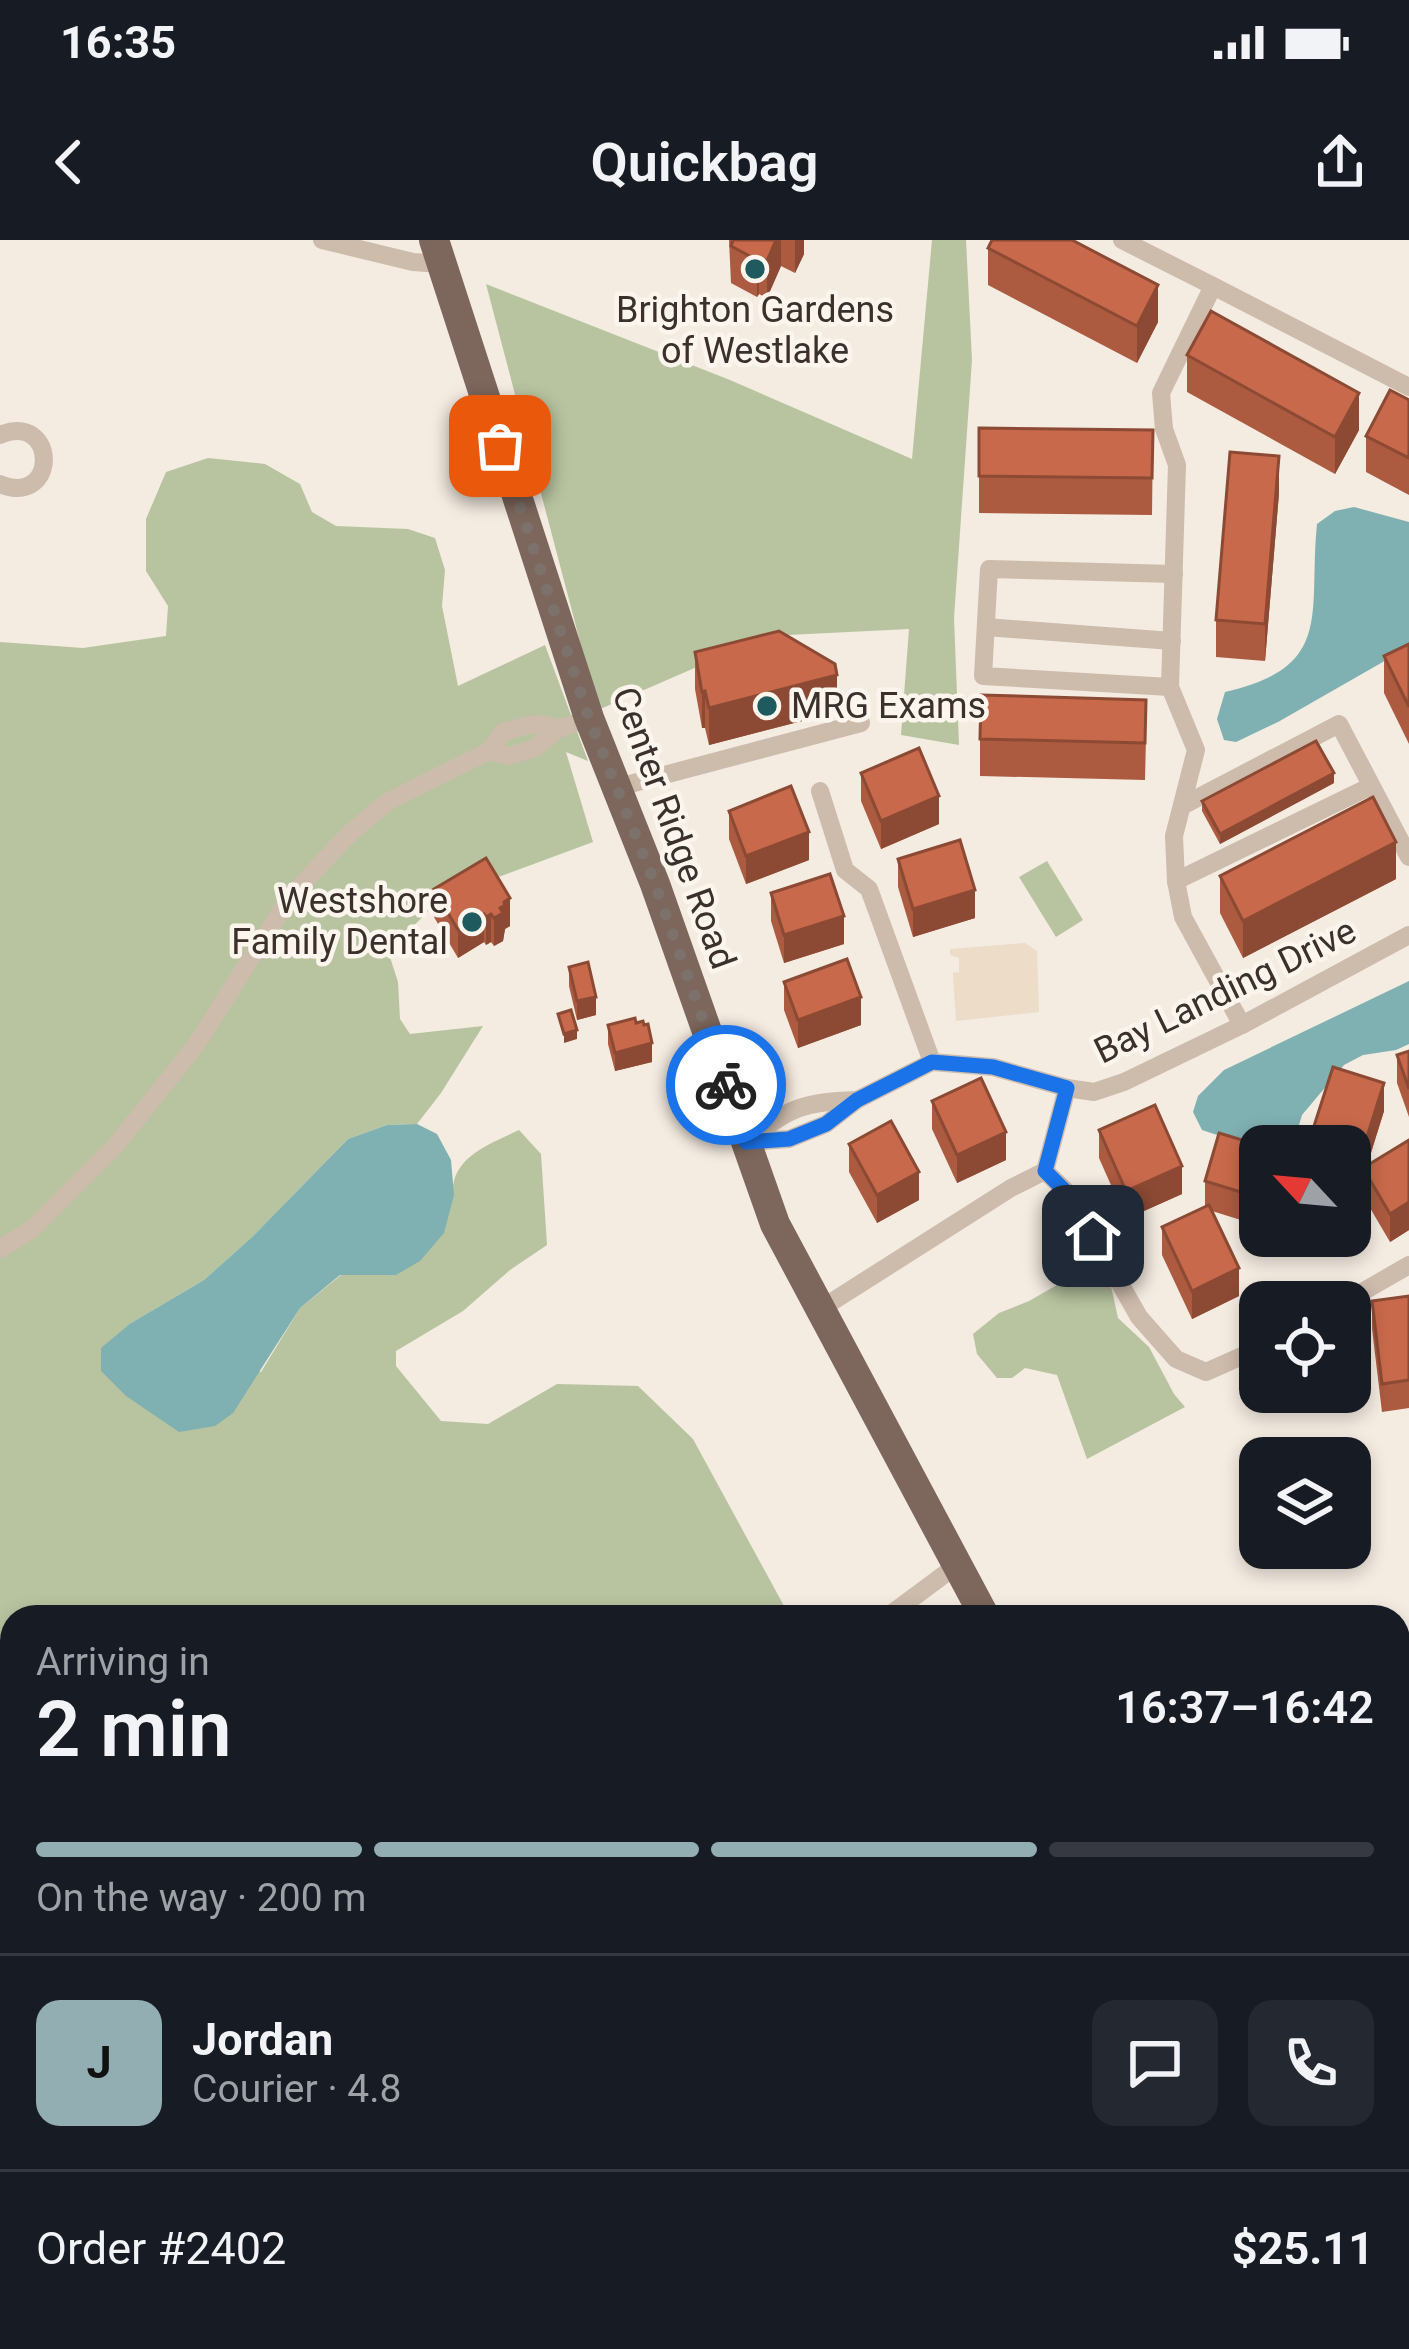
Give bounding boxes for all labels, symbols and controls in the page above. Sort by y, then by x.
text: 16:35 [60,16,176,69]
icon: back [36,129,102,195]
icon: share [1307,129,1373,195]
text: Quickbag [590,131,819,194]
marker: Brighton Gardens of Westlake [742,256,768,282]
place label: Brighton Gardens of Westlake [616,289,894,372]
pin [449,395,551,497]
icon: bag [467,413,533,479]
street label: Center Ridge Road [604,682,744,974]
place label: MRG Exams [791,685,986,727]
marker: MRG Exams [754,693,780,719]
place label: Westshore Family Dental [231,880,448,963]
marker: Westshore Family Dental [459,909,485,935]
street label: Bay Landing Drive [1087,910,1363,1072]
courier [666,1025,786,1145]
icon: bike [693,1052,759,1118]
north arrow [1239,1125,1371,1257]
map controls [1239,1125,1371,1569]
pin [1042,1185,1144,1287]
icon: home [1060,1203,1126,1269]
button: locate [1239,1281,1371,1413]
button: layers [1239,1437,1371,1569]
text: Arriving in [36,1639,210,1685]
text: 16:37–16:42 [1115,1681,1374,1734]
text: 2 min [36,1684,232,1775]
text: On the way · 200 m [36,1875,367,1921]
button: chat [1092,2000,1218,2126]
button: phone [1248,2000,1374,2126]
text: Jordan [192,2013,333,2066]
text: J [86,2036,112,2089]
text: Courier · 4.8 [192,2066,401,2112]
text: Order #2402 [36,2222,286,2275]
text: $25.11 [1232,2222,1374,2275]

